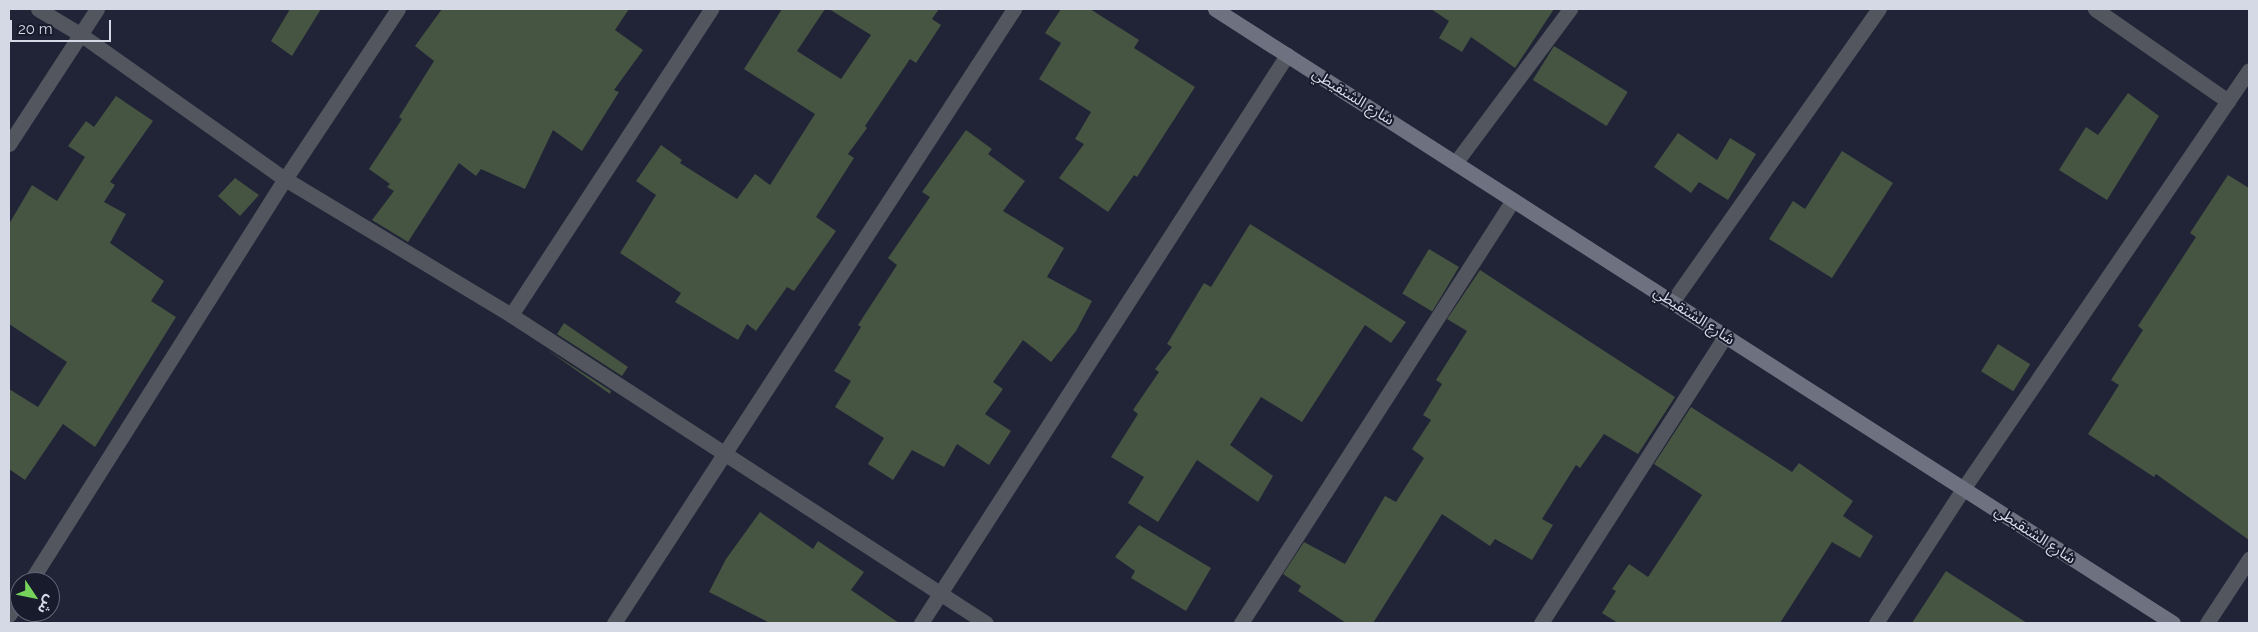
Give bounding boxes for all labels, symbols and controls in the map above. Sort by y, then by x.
scale bar [12,10,114,42]
text: 20 m [18,20,53,38]
street label: شارع الشنقيطي [1309,65,1397,129]
street label: شارع الشنقيطي [1650,283,1738,349]
street label: شارع الشنقيطي [1991,502,2079,568]
north arrow [10,572,60,622]
text: ش [35,592,59,617]

